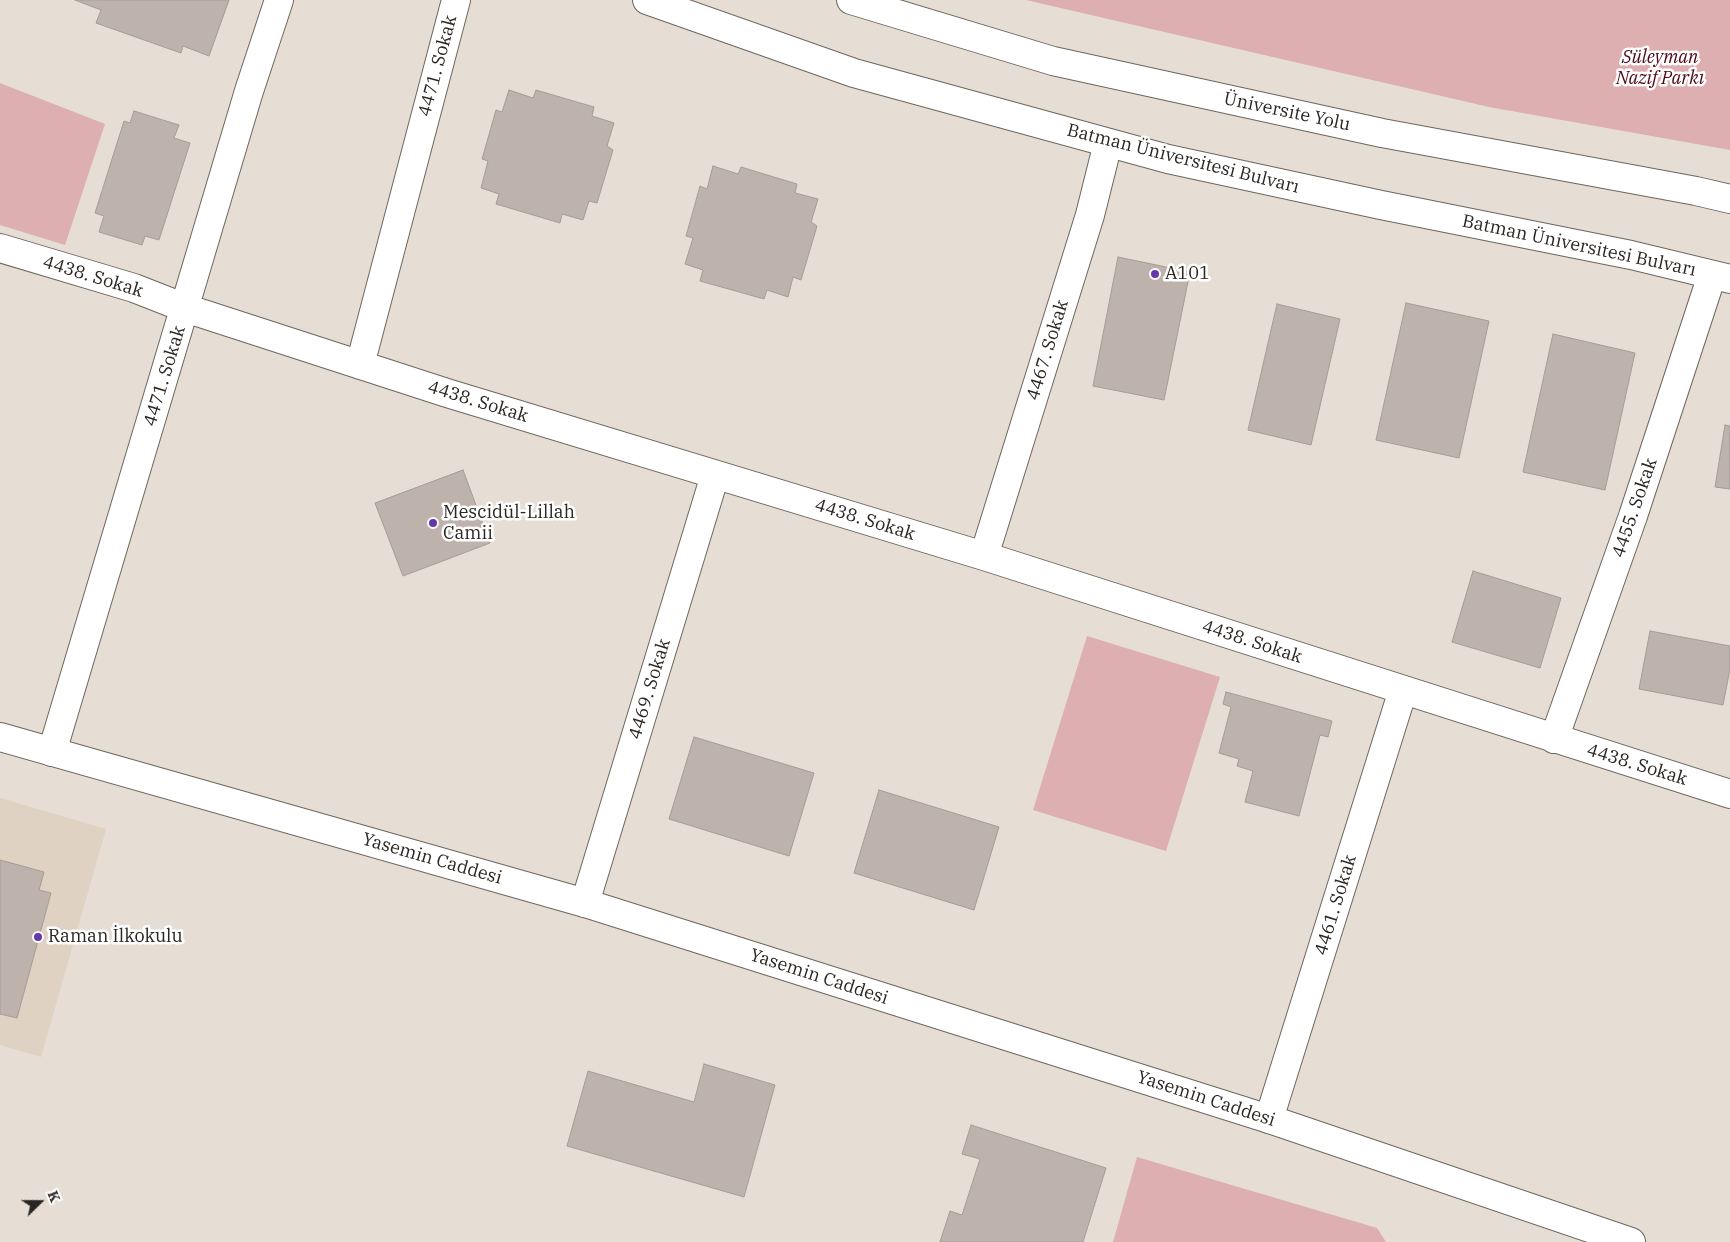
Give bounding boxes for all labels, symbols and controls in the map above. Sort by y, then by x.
street label: 4471. Sokak [414,13,462,119]
park label: Süleyman Nazif Parkı [1616,47,1704,90]
street label: Üniversite Yolu [1222,88,1352,136]
street label: Batman Üniversitesi Bulvarı [1065,120,1301,198]
street label: Batman Üniversitesi Bulvarı [1460,211,1698,281]
street label: 4438. Sokak [40,251,146,303]
place label: A101 [1165,263,1210,285]
marker: A101 [1149,268,1161,280]
street label: 4467. Sokak [1022,297,1074,403]
street label: 4471. Sokak [139,323,191,429]
street label: 4438. Sokak [425,376,531,428]
street label: 4455. Sokak [1608,455,1662,561]
street label: 4438. Sokak [812,494,918,546]
place label: Mescidül-Lillah Camii [443,502,575,544]
marker: Mescidül-Lillah Camii [427,517,439,529]
street label: 4438. Sokak [1199,616,1305,668]
street label: 4469. Sokak [624,636,676,742]
street label: 4438. Sokak [1584,739,1690,791]
street label: Yasemin Caddesi [360,829,504,889]
street label: 4461. Sokak [1310,852,1362,958]
place label: Raman İlkokulu [48,926,183,948]
marker: Raman İlkokulu [32,931,44,943]
street label: Yasemin Caddesi [747,944,891,1010]
street label: Yasemin Caddesi [1134,1066,1278,1132]
north arrow [15,1177,65,1227]
text: K [44,1188,64,1205]

